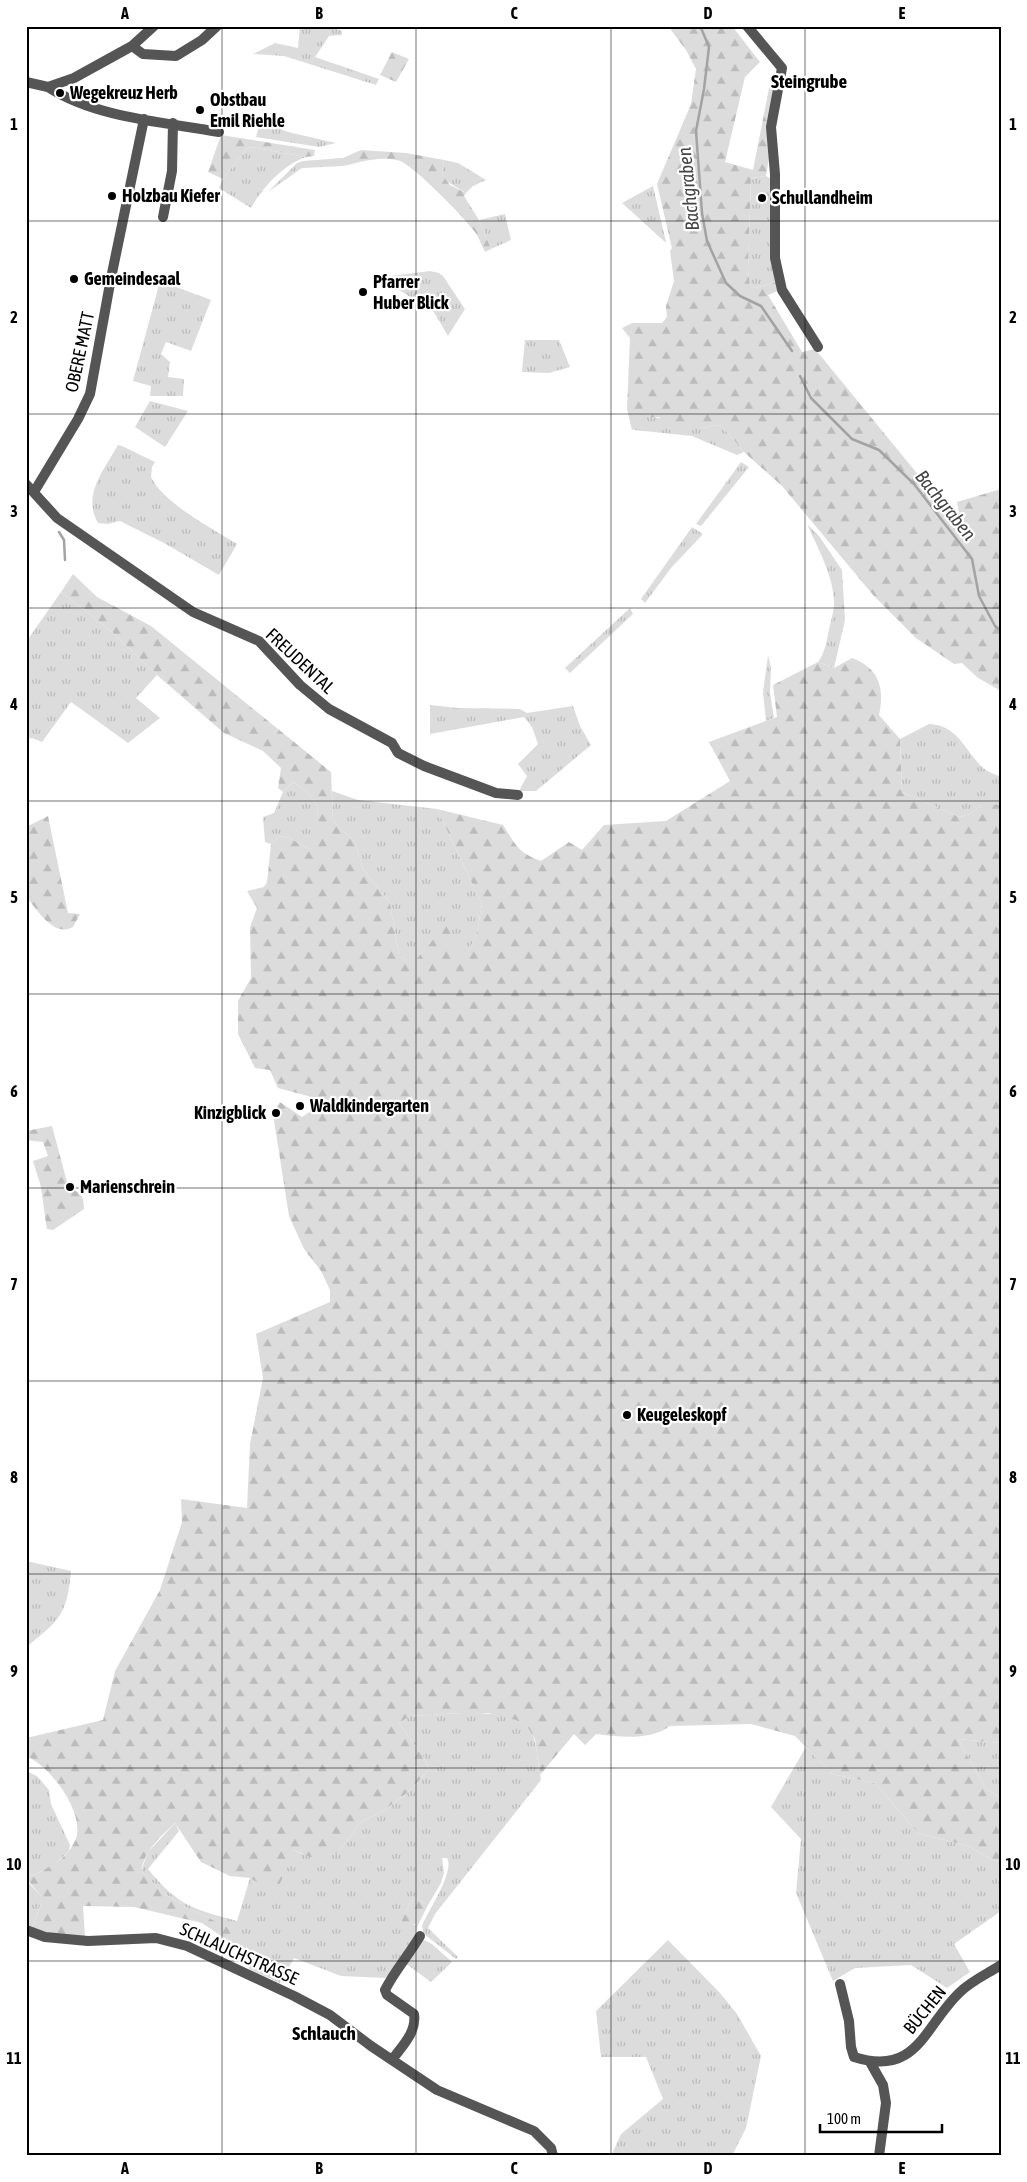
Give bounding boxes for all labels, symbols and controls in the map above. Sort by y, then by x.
text: A [120,4,129,22]
text: B [315,4,323,22]
text: C [510,4,518,22]
text: D [704,4,713,22]
text: E [899,4,906,22]
district label: Steingrube [771,70,847,92]
place label: Wegekreuz Herb [69,82,178,103]
marker: Wegekreuz Herb [54,87,66,99]
place label: Obstbau Emil Riehle [210,89,285,131]
marker: Obstbau Emil Riehle [194,104,206,116]
text: 1 [10,115,18,133]
text: 1 [1009,115,1017,133]
water label: Bachgraben [673,146,703,232]
place label: Holzbau Kiefer [122,185,221,206]
place label: Schullandheim [772,187,873,208]
marker: Holzbau Kiefer [106,190,118,202]
marker: Schullandheim [756,192,768,204]
place label: Gemeindesaal [84,268,181,289]
place label: Pfarrer Huber Blick [373,271,450,313]
marker: Gemeindesaal [68,273,80,285]
marker: Pfarrer Huber Blick [357,286,369,298]
text: 2 [10,308,18,326]
text: 2 [1009,308,1017,326]
street label: OBERE MATT [61,310,98,394]
water label: Bachgraben [911,466,981,544]
text: 3 [10,502,18,520]
text: 3 [1009,502,1017,520]
street label: FREUDENTAL [262,624,339,698]
text: 4 [9,695,18,713]
text: 4 [1008,695,1017,713]
text: 5 [10,888,18,906]
text: 5 [1009,888,1017,906]
text: 6 [10,1082,18,1100]
text: 6 [1009,1082,1017,1100]
place label: Waldkindergarten [309,1095,429,1116]
marker: Waldkindergarten [294,1100,306,1112]
place label: Kinzigblick [194,1102,267,1123]
marker: Kinzigblick [270,1107,282,1119]
place label: Marienschrein [80,1176,175,1197]
marker: Marienschrein [64,1181,76,1193]
text: 7 [10,1275,18,1293]
text: 7 [1009,1275,1017,1293]
place label: Keugeleskopf [637,1404,728,1425]
marker: Keugeleskopf [621,1409,633,1421]
text: 8 [10,1468,18,1486]
text: 8 [1009,1468,1017,1486]
text: 9 [10,1662,18,1680]
text: 9 [1009,1662,1017,1680]
text: 10 [6,1855,22,1873]
text: 10 [1005,1855,1021,1873]
street label: SCHLAUCHSTRASSE [177,1918,302,1989]
street label: BÜCHEN [899,1981,950,2038]
district label: Schlauch [292,2022,356,2044]
text: 11 [6,2049,22,2067]
text: 11 [1005,2049,1021,2067]
scale bar [820,2102,942,2134]
text: 100 m [827,2110,861,2127]
text: A [120,2159,129,2177]
text: B [315,2159,323,2177]
text: C [510,2159,518,2177]
text: D [704,2159,713,2177]
text: E [899,2159,906,2177]

